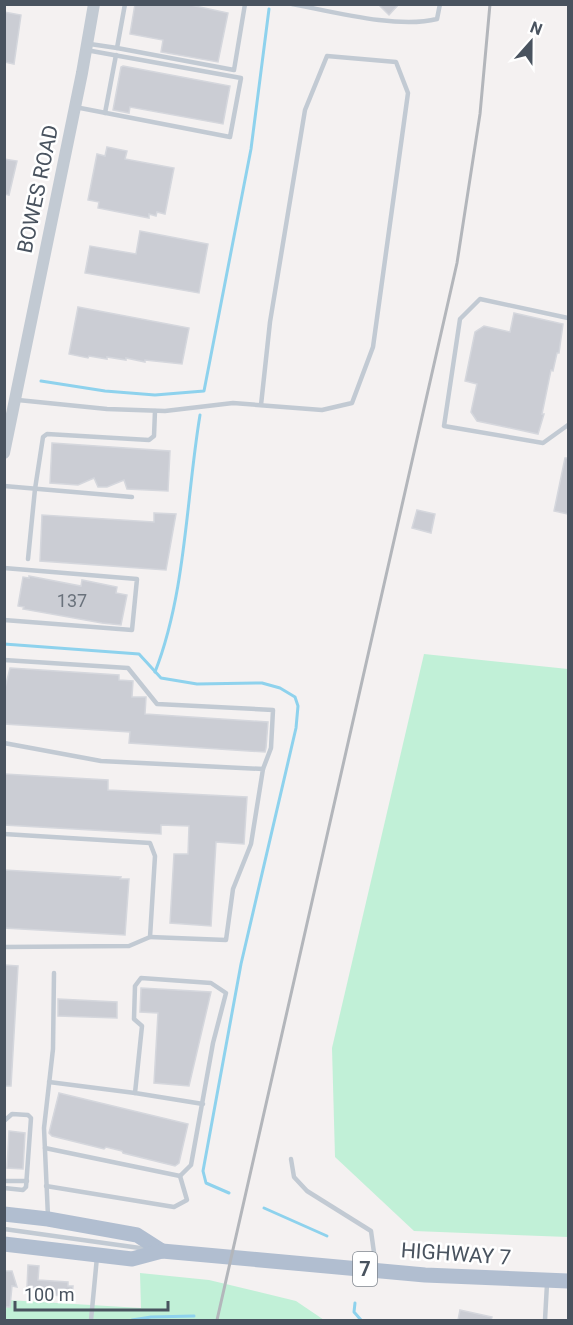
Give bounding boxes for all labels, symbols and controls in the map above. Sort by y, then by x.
north arrow [501,12,561,72]
text: N [528,18,545,39]
street label: BOWES ROAD [13,123,63,255]
house number: 137 [57,590,87,611]
street label: HIGHWAY 7 [400,1238,512,1270]
road number: 7 [353,1252,377,1286]
scale bar [15,1274,168,1312]
text: 100 m [24,1284,75,1305]

